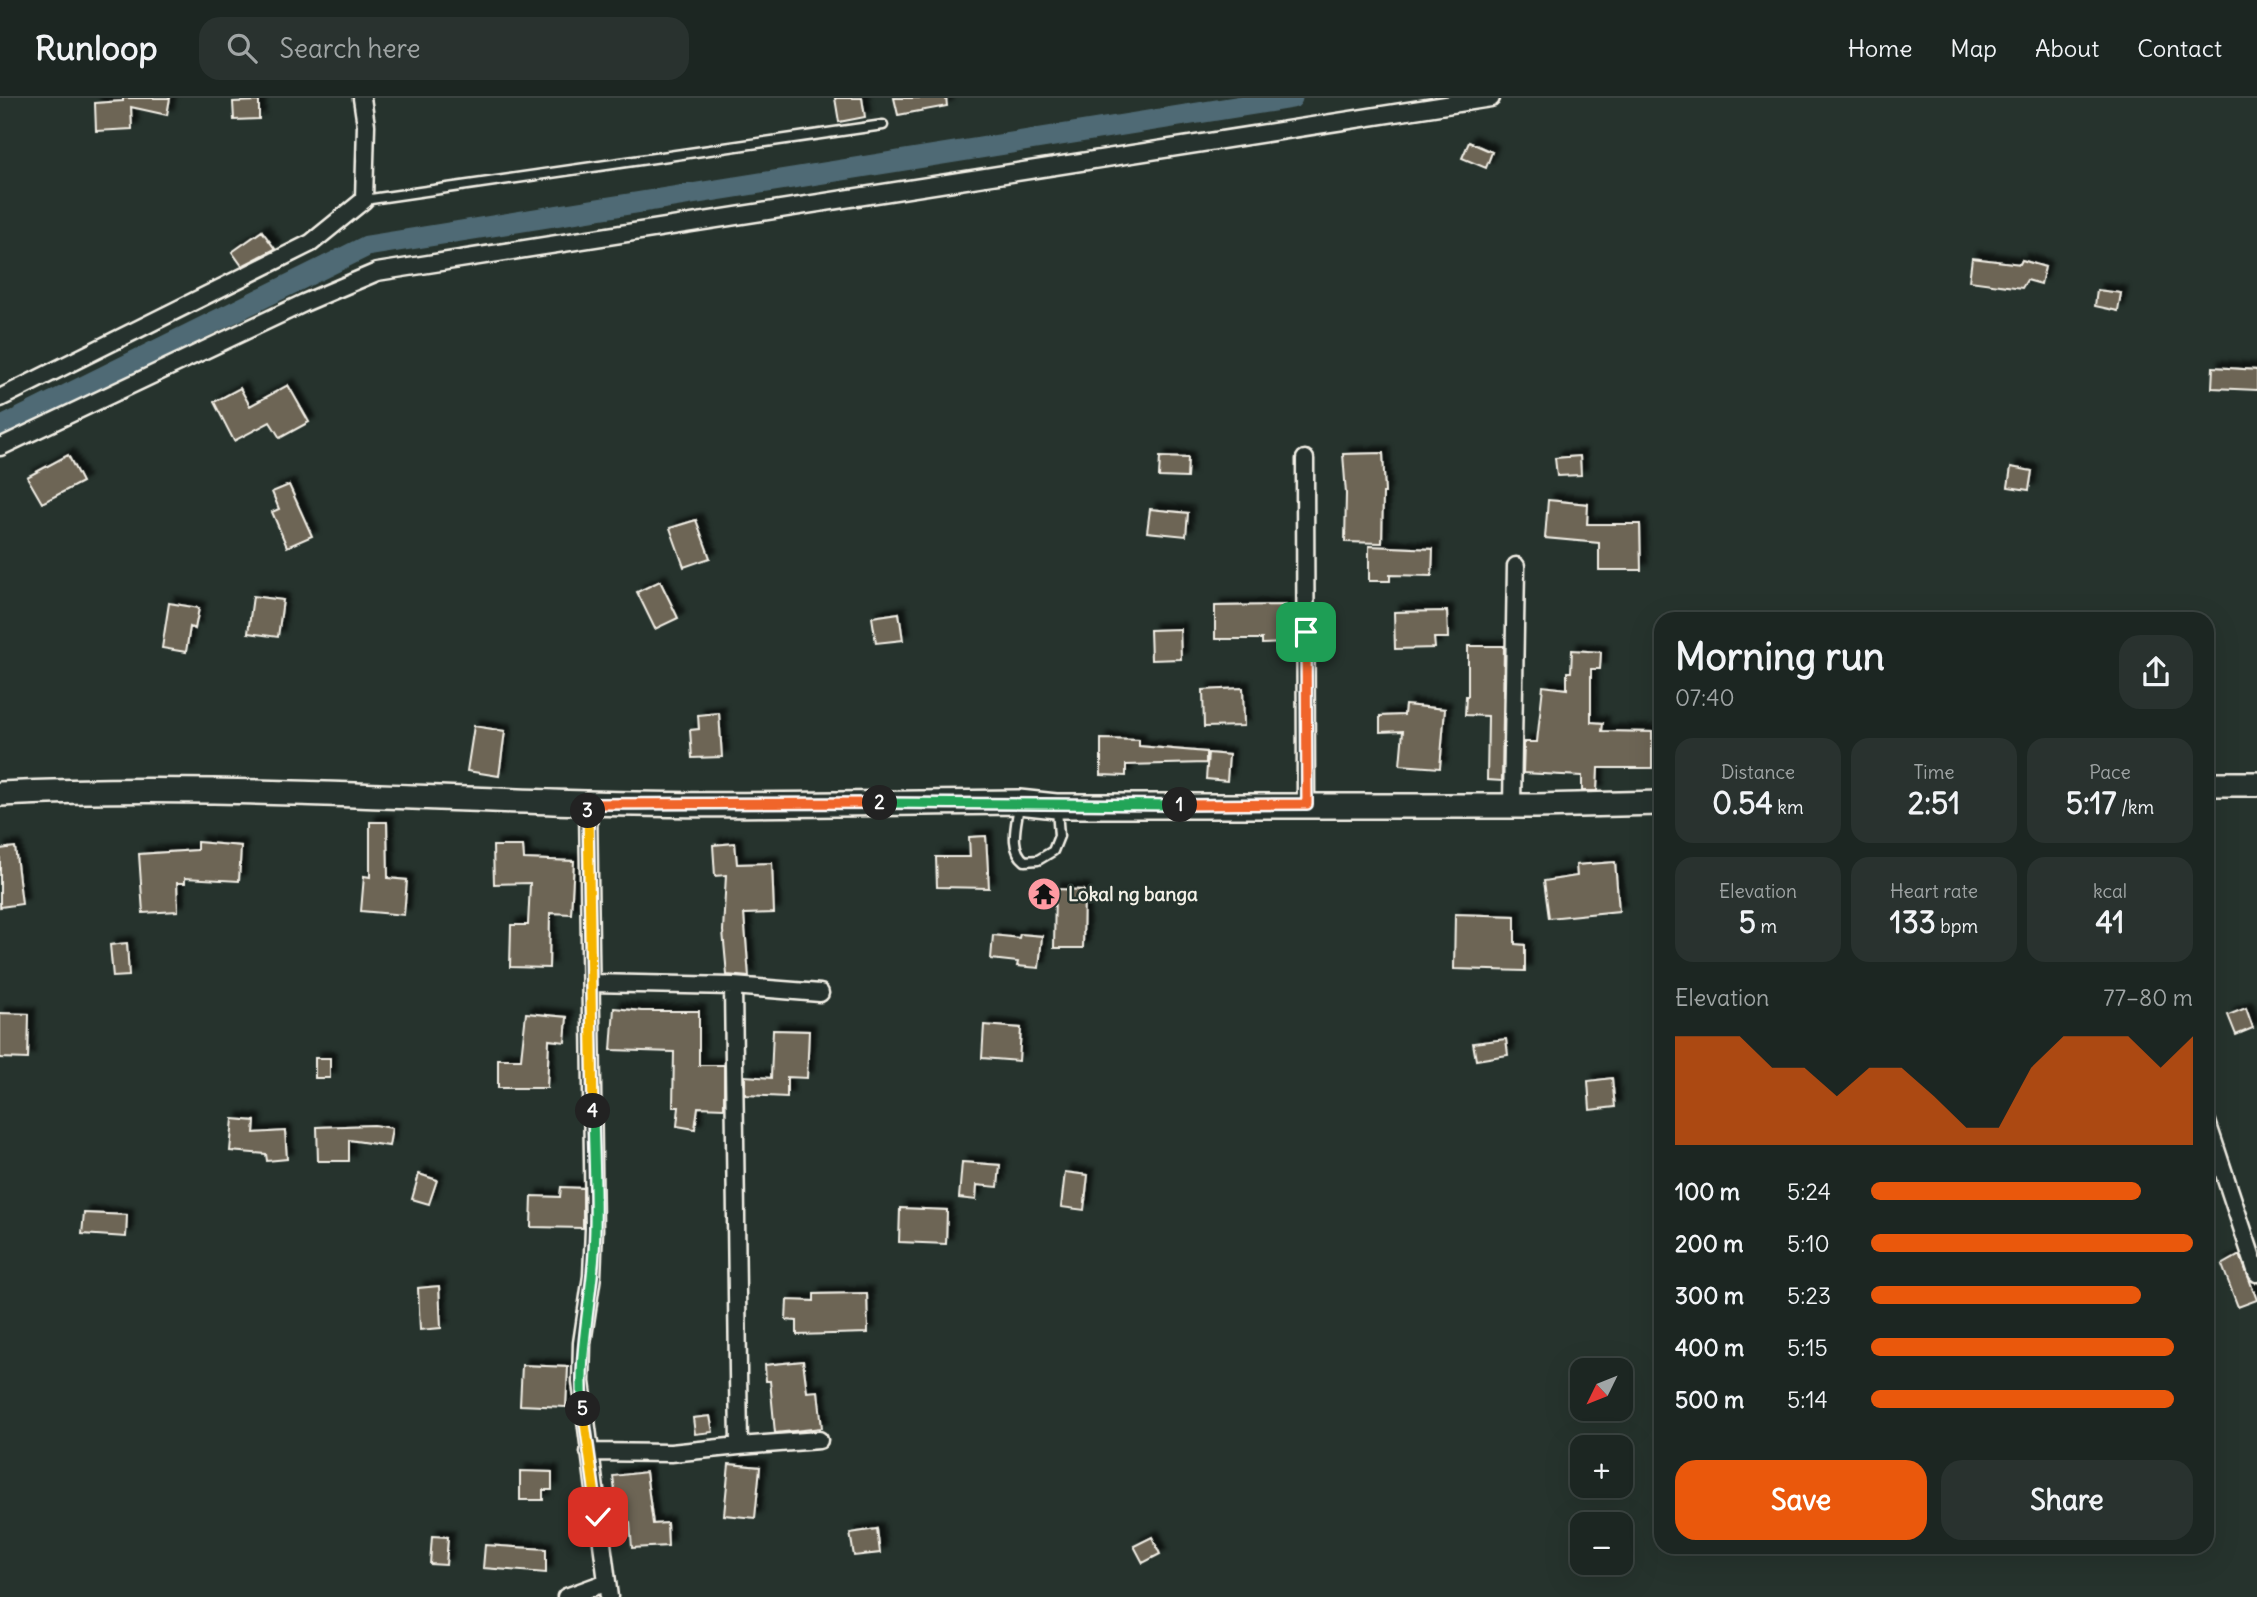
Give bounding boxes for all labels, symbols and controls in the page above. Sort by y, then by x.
search box [199,17,689,80]
text: Runloop [35,27,157,69]
icon: search [223,29,261,67]
text: Search here [279,32,420,65]
text: Home [1848,33,1912,63]
text: Map [1950,33,1997,63]
text: About [2035,33,2099,63]
text: Contact [2137,33,2222,63]
pin [1276,602,1336,662]
icon: arrive [1287,613,1325,651]
text: Morning run [1675,633,1885,680]
button: share [2119,635,2193,709]
text: 07:40 [1675,683,1735,712]
text: Distance [1721,760,1795,784]
text: Time [1913,760,1955,784]
text: Pace [2089,760,2131,784]
text: 0.54 [1712,784,1773,822]
text: 2:51 [1908,784,1960,822]
text: 5:17 [2066,784,2116,822]
pin: 2 [862,786,898,820]
pin: 1 [1162,788,1198,822]
text: 2 [874,790,885,814]
text: 1 [1176,792,1183,816]
pin: 3 [570,794,606,828]
text: km [1773,795,1804,819]
text: /km [2116,795,2154,819]
text: 3 [582,798,593,822]
temple icon: Lokal ng banga [1025,875,1063,913]
text: Elevation [1719,879,1797,903]
text: Heart rate [1890,879,1978,903]
text: kcal [2093,879,2127,903]
place label: Lokal ng banga [1068,882,1198,906]
text: 5 [1739,903,1756,941]
text: 133 [1890,903,1936,941]
text: 41 [2096,903,2124,941]
text: m [1756,914,1777,938]
text: bpm [1936,914,1978,938]
text: Elevation [1675,983,1769,1012]
text: 77–80 m [2103,983,2193,1012]
pin: 4 [576,1094,610,1128]
text: 4 [587,1098,598,1122]
text: 100 m [1675,1177,1740,1206]
text: 5:24 [1787,1177,1831,1206]
text: 200 m [1675,1229,1744,1258]
text: 5:10 [1787,1229,1830,1258]
text: 300 m [1675,1281,1744,1310]
text: 5:23 [1787,1281,1831,1310]
text: 400 m [1675,1333,1744,1362]
text: 5:15 [1787,1333,1828,1362]
north arrow [1570,1358,1633,1421]
map controls [1570,1358,1633,1575]
text: 500 m [1675,1385,1744,1414]
text: 5:14 [1787,1385,1828,1414]
pin: 5 [566,1392,600,1426]
text: 5 [577,1396,588,1420]
button: + [1570,1435,1633,1498]
button: Save [1675,1460,1927,1540]
button: Share [1941,1460,2193,1540]
pin [568,1487,628,1547]
icon: check [579,1498,617,1536]
button: − [1570,1512,1633,1575]

